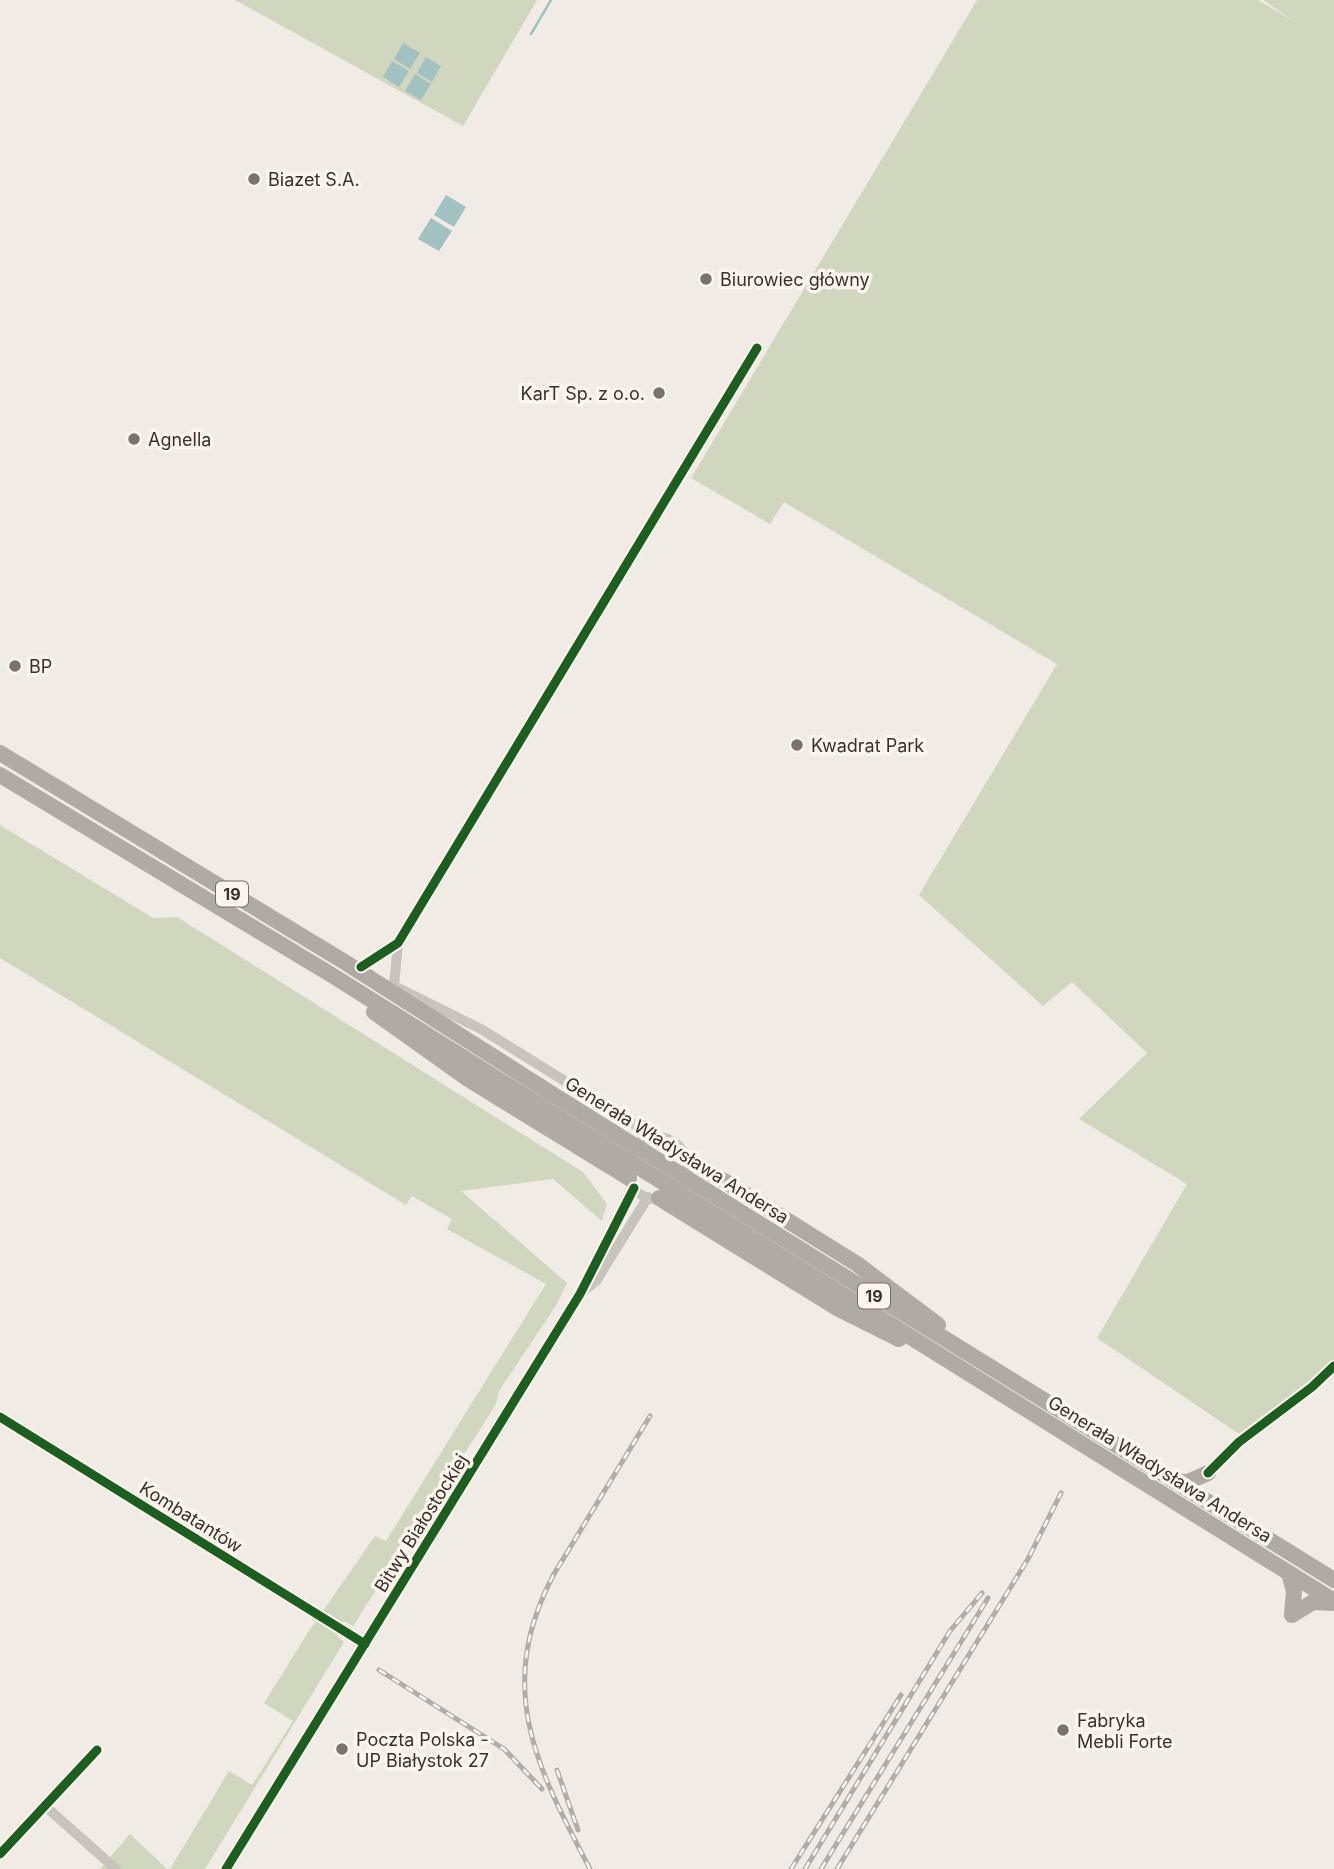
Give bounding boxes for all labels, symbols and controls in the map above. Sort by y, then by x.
place label: Biazet S.A. [268,169,360,190]
marker: Biazet S.A. [246,171,262,187]
place label: Biurowiec główny [720,269,870,290]
marker: Biurowiec główny [698,271,714,287]
place label: KarT Sp. z o.o. [521,383,645,404]
marker: KarT Sp. z o.o. [651,385,667,401]
place label: Agnella [148,429,211,450]
marker: Agnella [126,431,142,447]
place label: BP [29,656,52,677]
marker: BP [7,658,23,674]
place label: Kwadrat Park [811,735,924,756]
marker: Kwadrat Park [789,737,805,753]
road number: 19 [216,881,248,906]
street label: Generała Władysława Andersa [561,1072,793,1228]
road number: 19 [858,1284,890,1308]
street label: Generała Władysława Andersa [1044,1391,1276,1547]
street label: Bitwy Białostockiej [370,1450,472,1596]
street label: Kombatantów [136,1477,246,1557]
place label: Fabryka Mebli Forte [1077,1710,1173,1752]
marker: Fabryka Mebli Forte [1055,1722,1071,1738]
place label: Poczta Polska - UP Białystok 27 [356,1729,489,1771]
marker: Poczta Polska - UP Białystok 27 [334,1741,350,1757]

